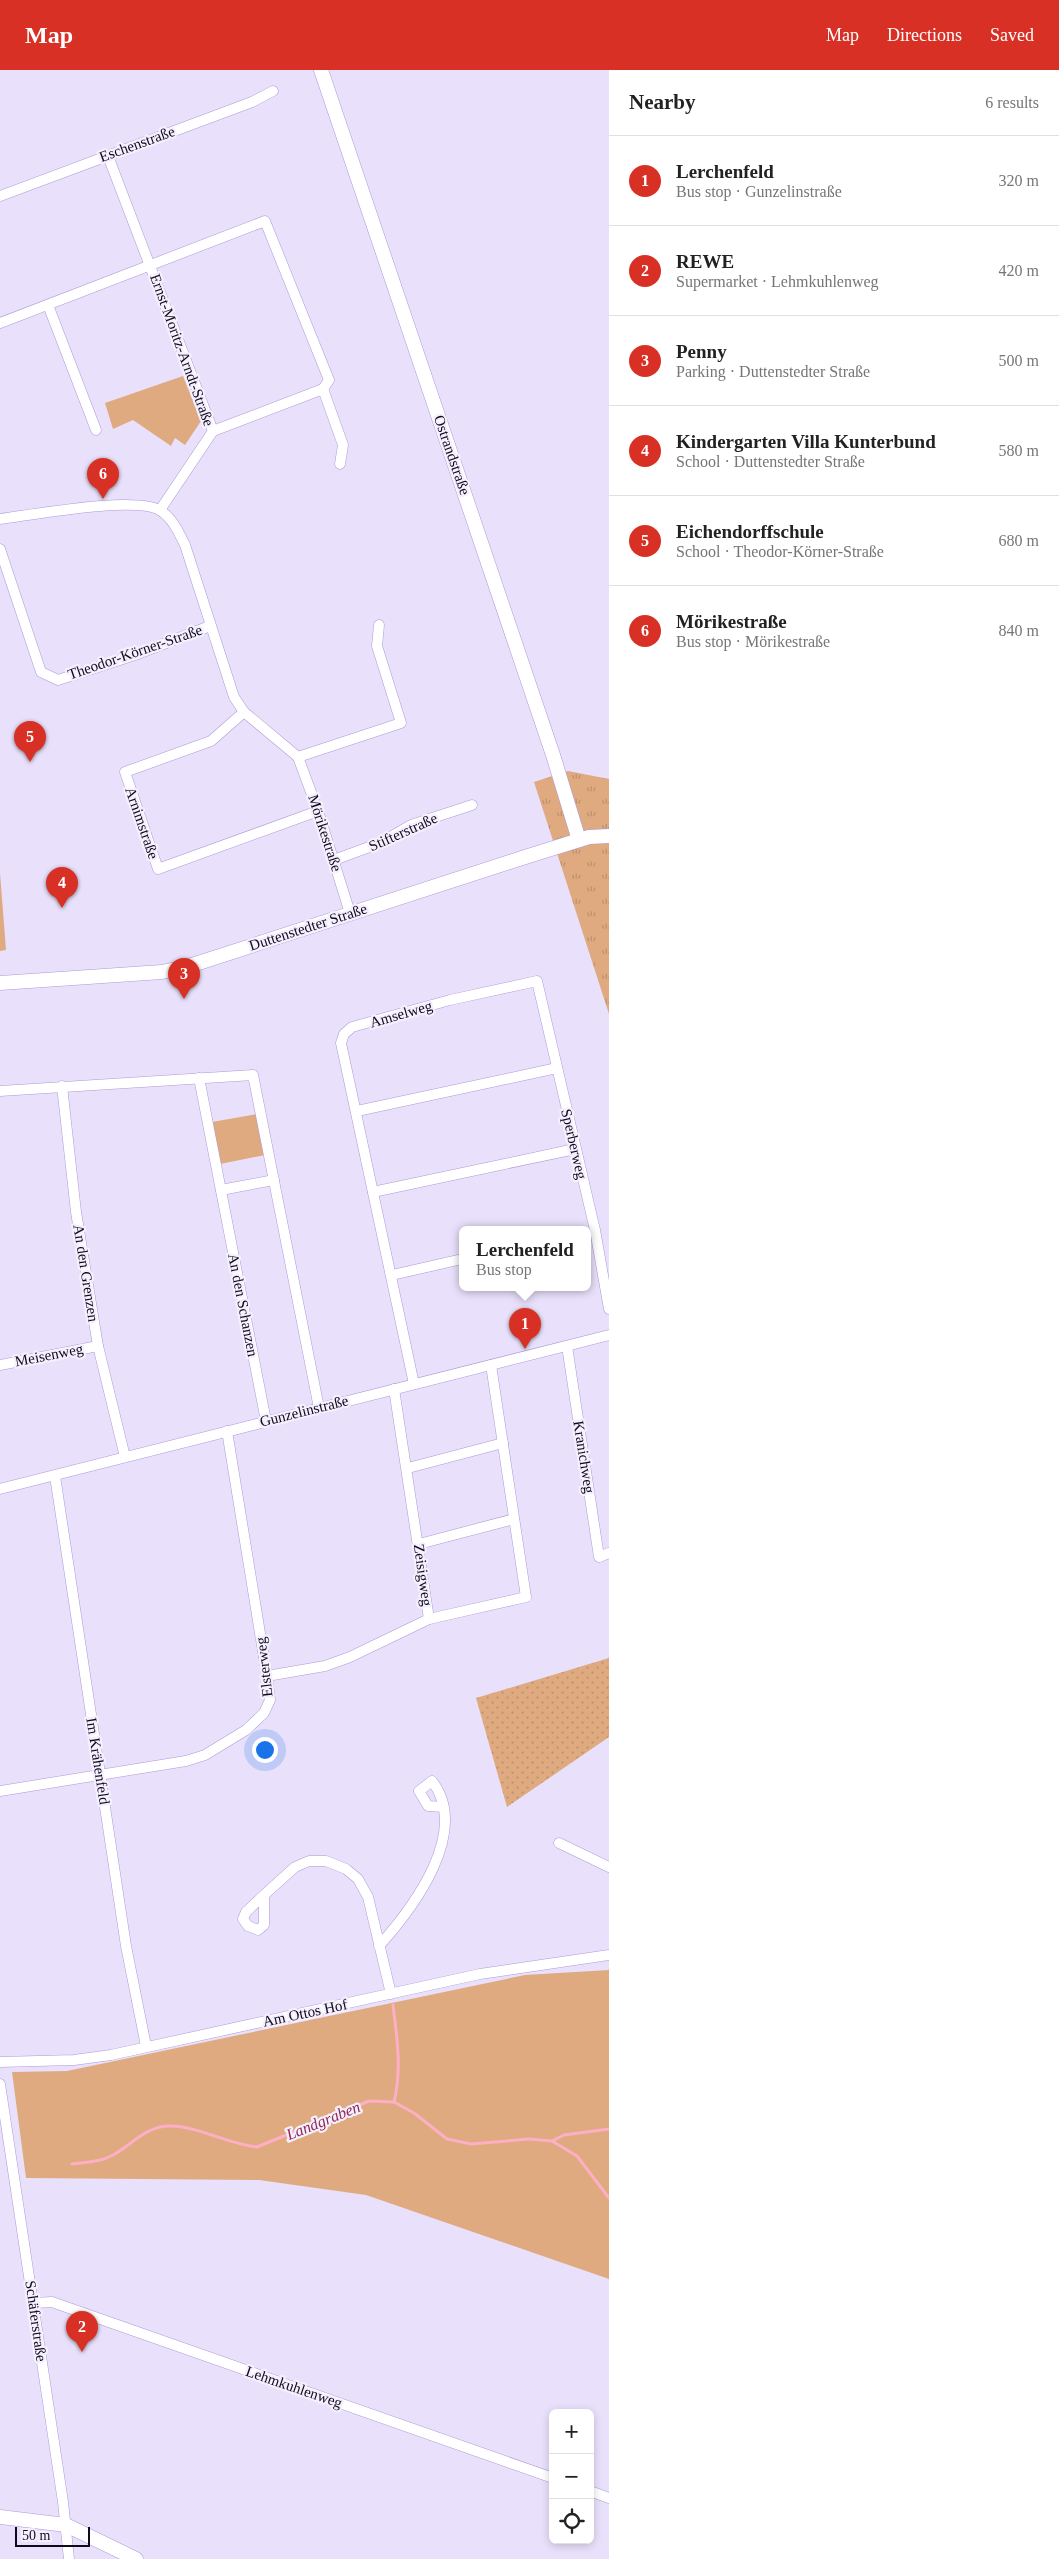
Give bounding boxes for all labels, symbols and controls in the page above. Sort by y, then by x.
text: Map [25,22,73,48]
text: Map [826,25,859,45]
text: Directions [887,25,962,45]
text: Saved [990,25,1034,45]
text: Nearby [629,90,696,114]
text: 6 results [985,94,1039,111]
street label: Eschenstraße [97,123,177,165]
text: Lerchenfeld [676,161,774,182]
text: 1 [641,172,649,189]
text: 320 m [999,172,1039,189]
text: Bus stop · Gunzelinstraße [676,183,842,200]
text: REWE [676,251,734,272]
text: 2 [641,262,649,279]
text: 420 m [999,262,1039,279]
street label: Ernst-Moritz-Arndt-Straße [147,272,217,429]
text: Supermarket · Lehmkuhlenweg [676,273,879,290]
text: Penny [676,341,727,362]
text: 3 [641,352,649,369]
text: 500 m [999,352,1039,369]
text: Parking · Duttenstedter Straße [676,363,870,380]
street label: Ostrandstraße [431,413,473,497]
text: Kindergarten Villa Kunterbund [676,431,936,452]
text: 4 [641,442,649,459]
text: 580 m [999,442,1039,459]
text: School · Duttenstedter Straße [676,453,865,470]
pin: 6 [87,458,119,499]
text: Eichendorffschule [676,521,824,542]
text: 5 [641,532,649,549]
text: 680 m [999,532,1039,549]
text: School · Theodor-Körner-Straße [676,543,884,560]
text: Mörikestraße [676,611,787,632]
street label: Theodor-Körner-Straße [66,621,205,683]
text: 6 [641,622,649,639]
text: 840 m [999,622,1039,639]
text: Bus stop · Mörikestraße [676,633,830,650]
pin: 5 [14,721,46,762]
street label: Arnimstraße [122,785,162,861]
street label: Mörikestraße [305,792,345,874]
street label: Stifterstraße [366,810,440,854]
pin: 4 [46,867,78,908]
street label: Duttenstedter Straße [247,900,369,954]
pin: 3 [168,958,200,999]
street label: Amselweg [368,997,435,1031]
street label: Sperberweg [558,1107,590,1181]
street label: An den Grenzen [70,1223,102,1323]
popup [459,1226,591,1291]
text: Lerchenfeld [476,1239,574,1260]
street label: An den Schanzen [225,1252,261,1359]
text: Bus stop [476,1261,532,1278]
pin: 1 [509,1308,541,1349]
street label: Meisenweg [14,1340,85,1369]
street label: Gunzelinstraße [258,1392,350,1430]
street label: Kranichweg [570,1420,598,1495]
street label: Zeisigweg [411,1543,435,1608]
street label: Elsterweg [252,1636,276,1698]
street label: Im Krähenfeld [83,1716,113,1806]
your location [252,1737,278,1763]
street label: Am Ottos Hof [261,1996,349,2030]
water label: Landgraben [283,2098,363,2144]
street label: Schäferstraße [22,2279,50,2363]
pin: 2 [66,2311,98,2352]
street label: Lehmkuhlenweg [244,2363,345,2411]
map controls [549,2409,594,2544]
button: + [549,2409,594,2454]
button: − [549,2454,594,2499]
button: locate [549,2499,594,2544]
scale bar [15,2524,90,2547]
text: 50 m [22,2528,50,2543]

